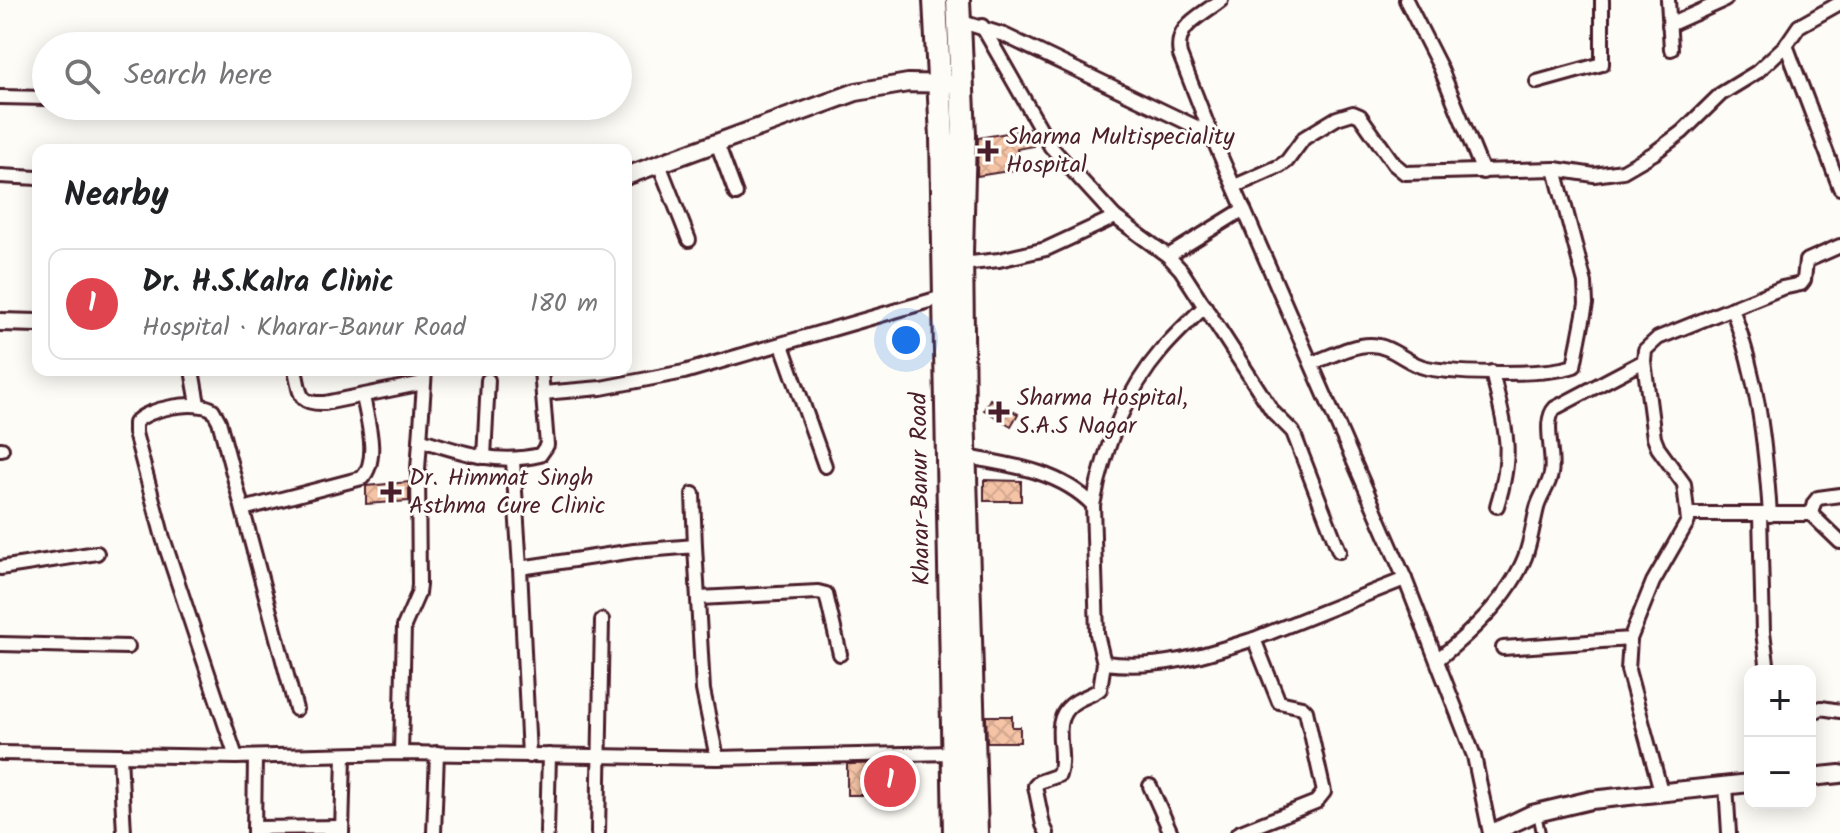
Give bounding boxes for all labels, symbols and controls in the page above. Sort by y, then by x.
search box [32,32,632,120]
text: Search here [124,52,272,100]
icon: search [60,54,104,98]
place label: Sharma Multispeciality Hospital [1006,118,1235,185]
marker: Sharma Multispeciality Hospital [977,140,999,162]
text: Nearby [64,169,169,223]
text: Dr. H.S.Kalra Clinic [142,259,394,307]
text: 1 [88,283,96,325]
text: 180 m [530,283,598,325]
text: Hospital · Kharar-Banur Road [142,307,466,349]
your location [886,320,926,360]
place label: Sharma Hospital, S.A.S Nagar [1017,379,1188,446]
street label: Kharar-Banur Road [900,391,942,586]
marker: Sharma Hospital, S.A.S Nagar [988,401,1010,423]
place label: Dr. Himmat Singh Asthma Cure Clinic [409,459,605,526]
marker: Dr. Himmat Singh Asthma Cure Clinic [380,481,402,503]
map controls [1744,665,1816,809]
button: + [1744,665,1816,737]
button: − [1744,737,1816,809]
pin: 1 [864,751,916,811]

